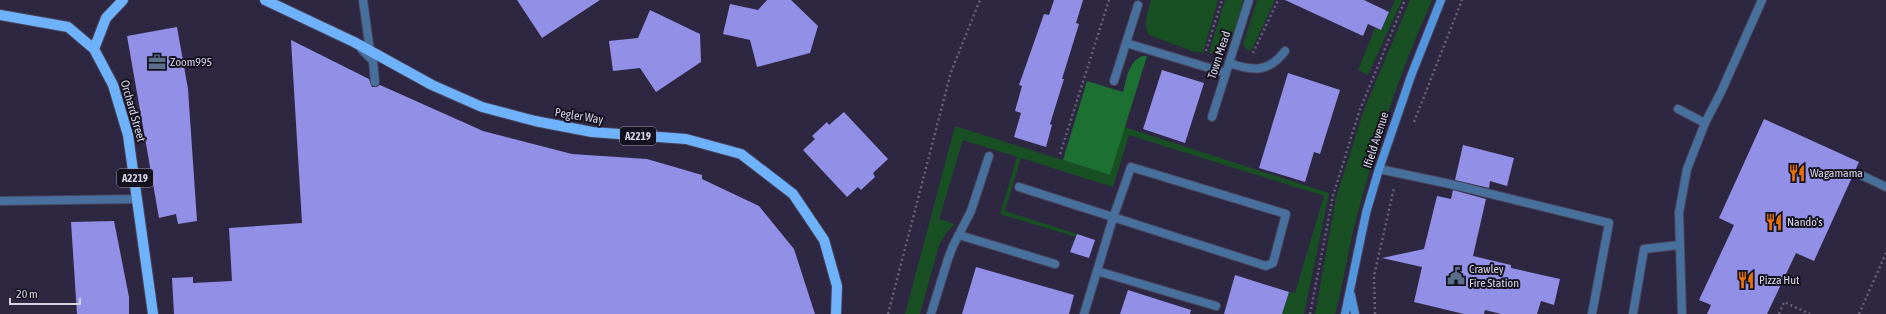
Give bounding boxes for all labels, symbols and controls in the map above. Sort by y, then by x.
street label: Town Mead [1205,29,1233,81]
office icon: Zoom995 [147,52,167,72]
place label: Zoom995 [170,55,212,69]
street label: Orchard Street [118,79,149,144]
street label: Pegler Way [554,105,604,127]
street label: Ifield Avenue [1360,110,1392,170]
road number: A2219 [620,127,656,145]
restaurant icon: Wagamama [1787,163,1807,183]
place label: Wagamama [1810,166,1863,180]
road number: A2219 [117,169,153,187]
restaurant icon: Nando's [1764,212,1784,232]
place label: Nando's [1787,215,1823,229]
place label: Crawley Fire Station [1469,262,1519,290]
public building icon: Crawley Fire Station [1446,266,1466,286]
restaurant icon: Pizza Hut [1736,270,1756,290]
place label: Pizza Hut [1759,273,1800,287]
scale bar [10,280,80,306]
text: 20 m [16,287,38,301]

